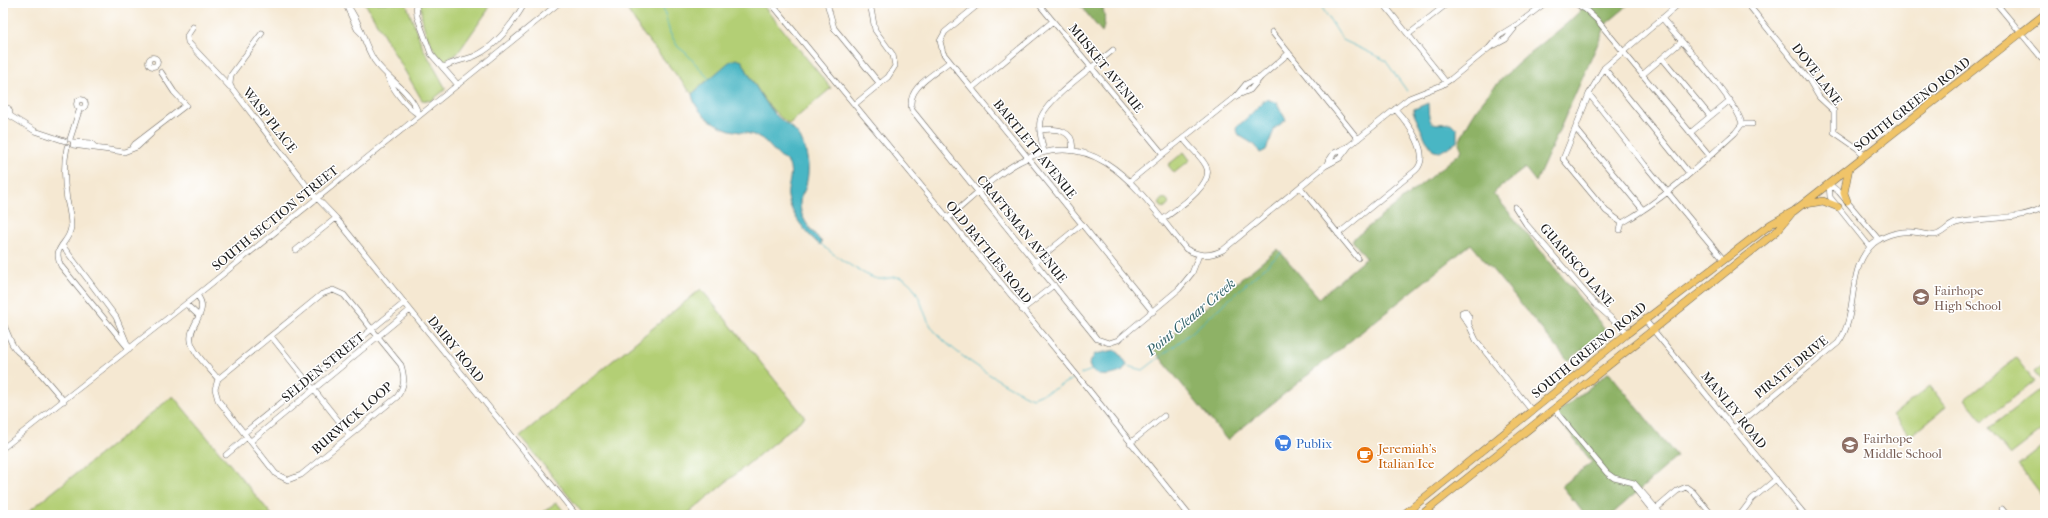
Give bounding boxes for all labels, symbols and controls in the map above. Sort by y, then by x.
street label: MUSKET AVENUE [1066,21,1146,115]
street label: DOVE LANE [1789,40,1845,108]
street label: SOUTH GREENO ROAD [1851,54,1973,154]
street label: WASP PLACE [239,84,300,156]
street label: BARTLETT AVENUE [990,96,1080,202]
street label: SOUTH SECTION STREET [209,162,341,274]
street label: CRAFTSMAN AVENUE [974,172,1070,286]
street label: OLD BATTLES ROAD [943,198,1035,306]
street label: GUARISCO LANE [1537,220,1617,310]
water label: Point Cleaar Creek [1142,275,1239,360]
place label: Fairhope High School [1934,283,2002,313]
school or university icon: Fairhope High School [1911,287,1931,307]
street label: SOUTH GREENO ROAD [1529,299,1650,401]
street label: DAIRY ROAD [425,313,487,385]
street label: SELDEN STREET [279,329,368,405]
street label: PIRATE DRIVE [1751,333,1831,401]
street label: MANLEY ROAD [1698,368,1770,452]
street label: BURWICK LOOP [309,379,395,457]
place label: Fairhope Middle School [1863,431,1942,461]
supermarket icon: Publix [1273,433,1293,453]
school or university icon: Fairhope Middle School [1840,435,1860,455]
place label: Publix [1296,436,1332,451]
place label: Jeremiah's Italian Ice [1377,441,1437,471]
cafe icon: Jeremiah's Italian Ice [1355,445,1375,465]

